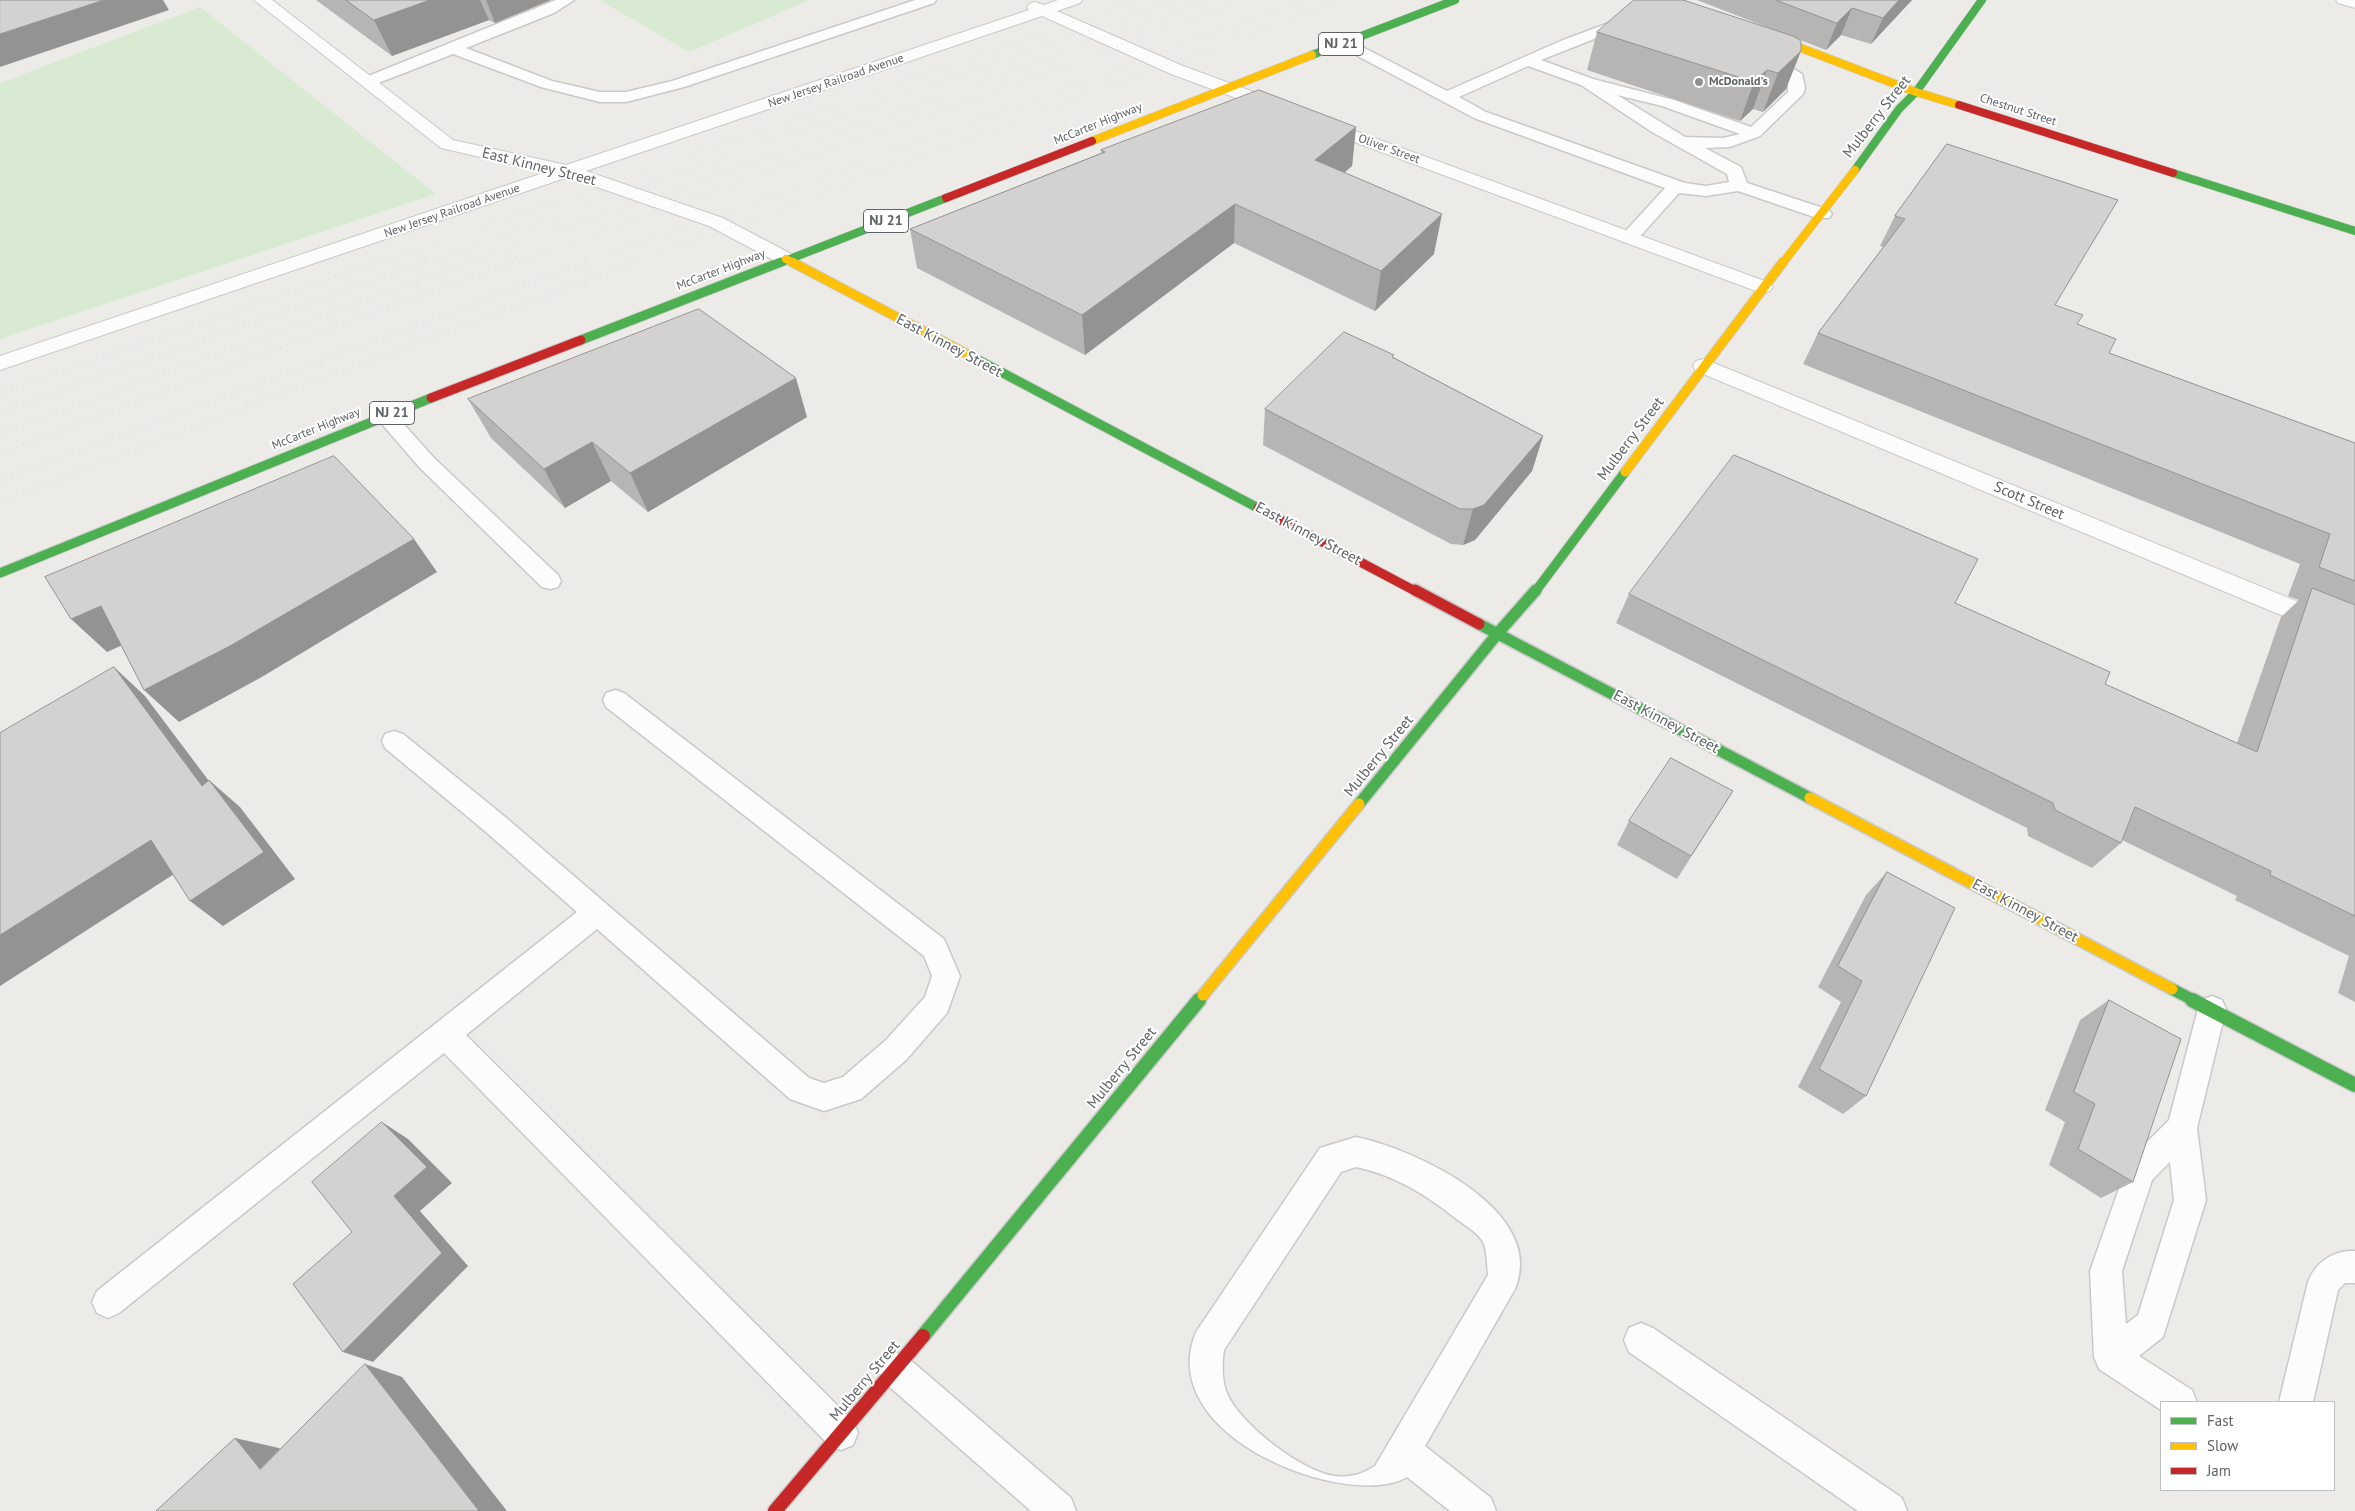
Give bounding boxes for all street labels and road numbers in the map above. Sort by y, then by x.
road number: NJ 21 [1318,33,1364,56]
street label: New Jersey Railroad Avenue [766,51,906,111]
street label: Mulberry Street [1839,72,1915,162]
street label: Chestnut Street [1978,91,2058,129]
street label: McCarter Highway [1052,100,1144,148]
street label: Oliver Street [1356,131,1422,167]
street label: East Kinney Street [480,144,598,190]
street label: New Jersey Railroad Avenue [382,181,522,241]
road number: NJ 21 [864,210,908,232]
street label: McCarter Highway [675,246,767,294]
street label: East Kinney Street [893,311,1005,381]
street label: Mulberry Street [1594,394,1668,484]
road number: NJ 21 [370,402,414,424]
street label: McCarter Highway [270,405,362,453]
street label: Scott Street [1991,478,2067,524]
street label: East Kinney Street [1252,499,1364,569]
street label: East Kinney Street [1610,687,1722,757]
street label: Mulberry Street [1341,712,1417,800]
street label: East Kinney Street [1969,876,2081,946]
street label: Mulberry Street [1084,1024,1160,1112]
street label: Mulberry Street [826,1337,904,1425]

